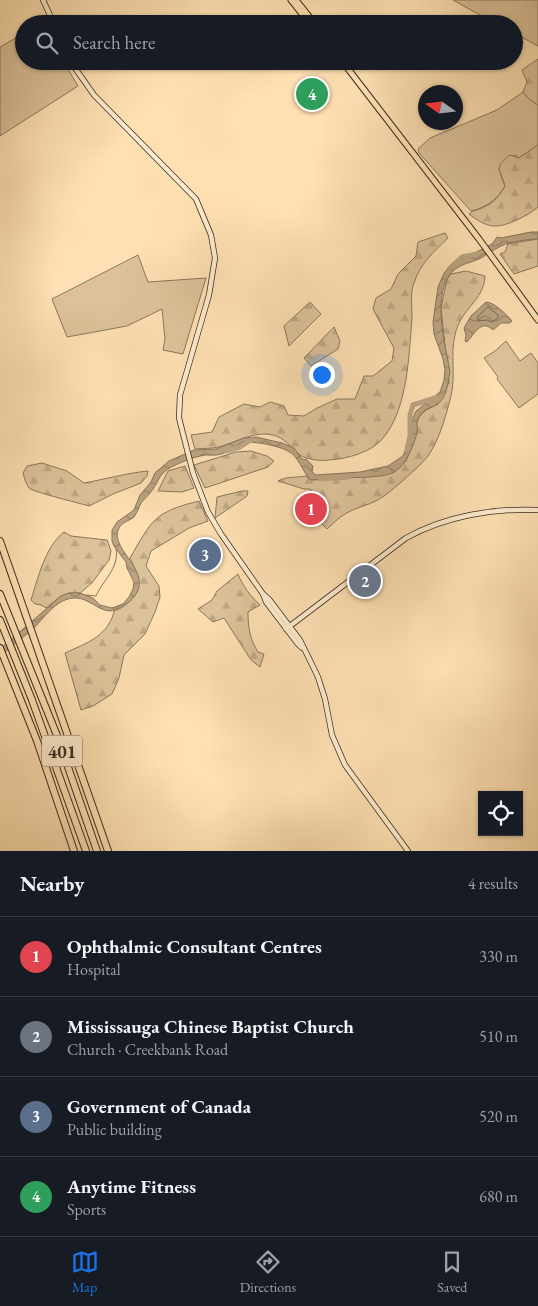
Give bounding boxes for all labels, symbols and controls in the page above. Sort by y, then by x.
search box [15,15,523,70]
icon: search [33,29,61,57]
text: Search here [73,30,155,55]
pin: 4 [296,75,328,113]
north arrow [418,85,463,130]
your location [309,362,335,388]
pin: 1 [295,490,327,528]
pin: 3 [189,536,221,574]
pin: 2 [349,562,381,600]
road number: 401 [42,736,82,766]
map controls [478,791,523,836]
button: locate [478,791,523,836]
text: Nearby [20,870,84,897]
text: 4 results [468,873,518,894]
text: Ophthalmic Consultant Centres [67,934,322,959]
text: 1 [32,946,40,967]
text: 330 m [479,946,518,967]
text: Hospital [67,959,121,980]
text: Mississauga Chinese Baptist Church [67,1014,354,1039]
text: 2 [32,1026,40,1047]
text: 510 m [479,1026,518,1047]
text: Church · Creekbank Road [67,1039,228,1060]
text: Government of Canada [67,1094,251,1119]
text: 3 [32,1106,40,1127]
text: 520 m [479,1106,518,1127]
text: Public building [67,1119,162,1140]
text: Anytime Fitness [67,1174,196,1199]
text: 4 [32,1186,40,1207]
text: 680 m [479,1186,518,1207]
text: Sports [67,1199,106,1220]
tab: Map [71,1248,99,1296]
tab: Directions [240,1248,296,1296]
tab: Saved [437,1248,467,1296]

